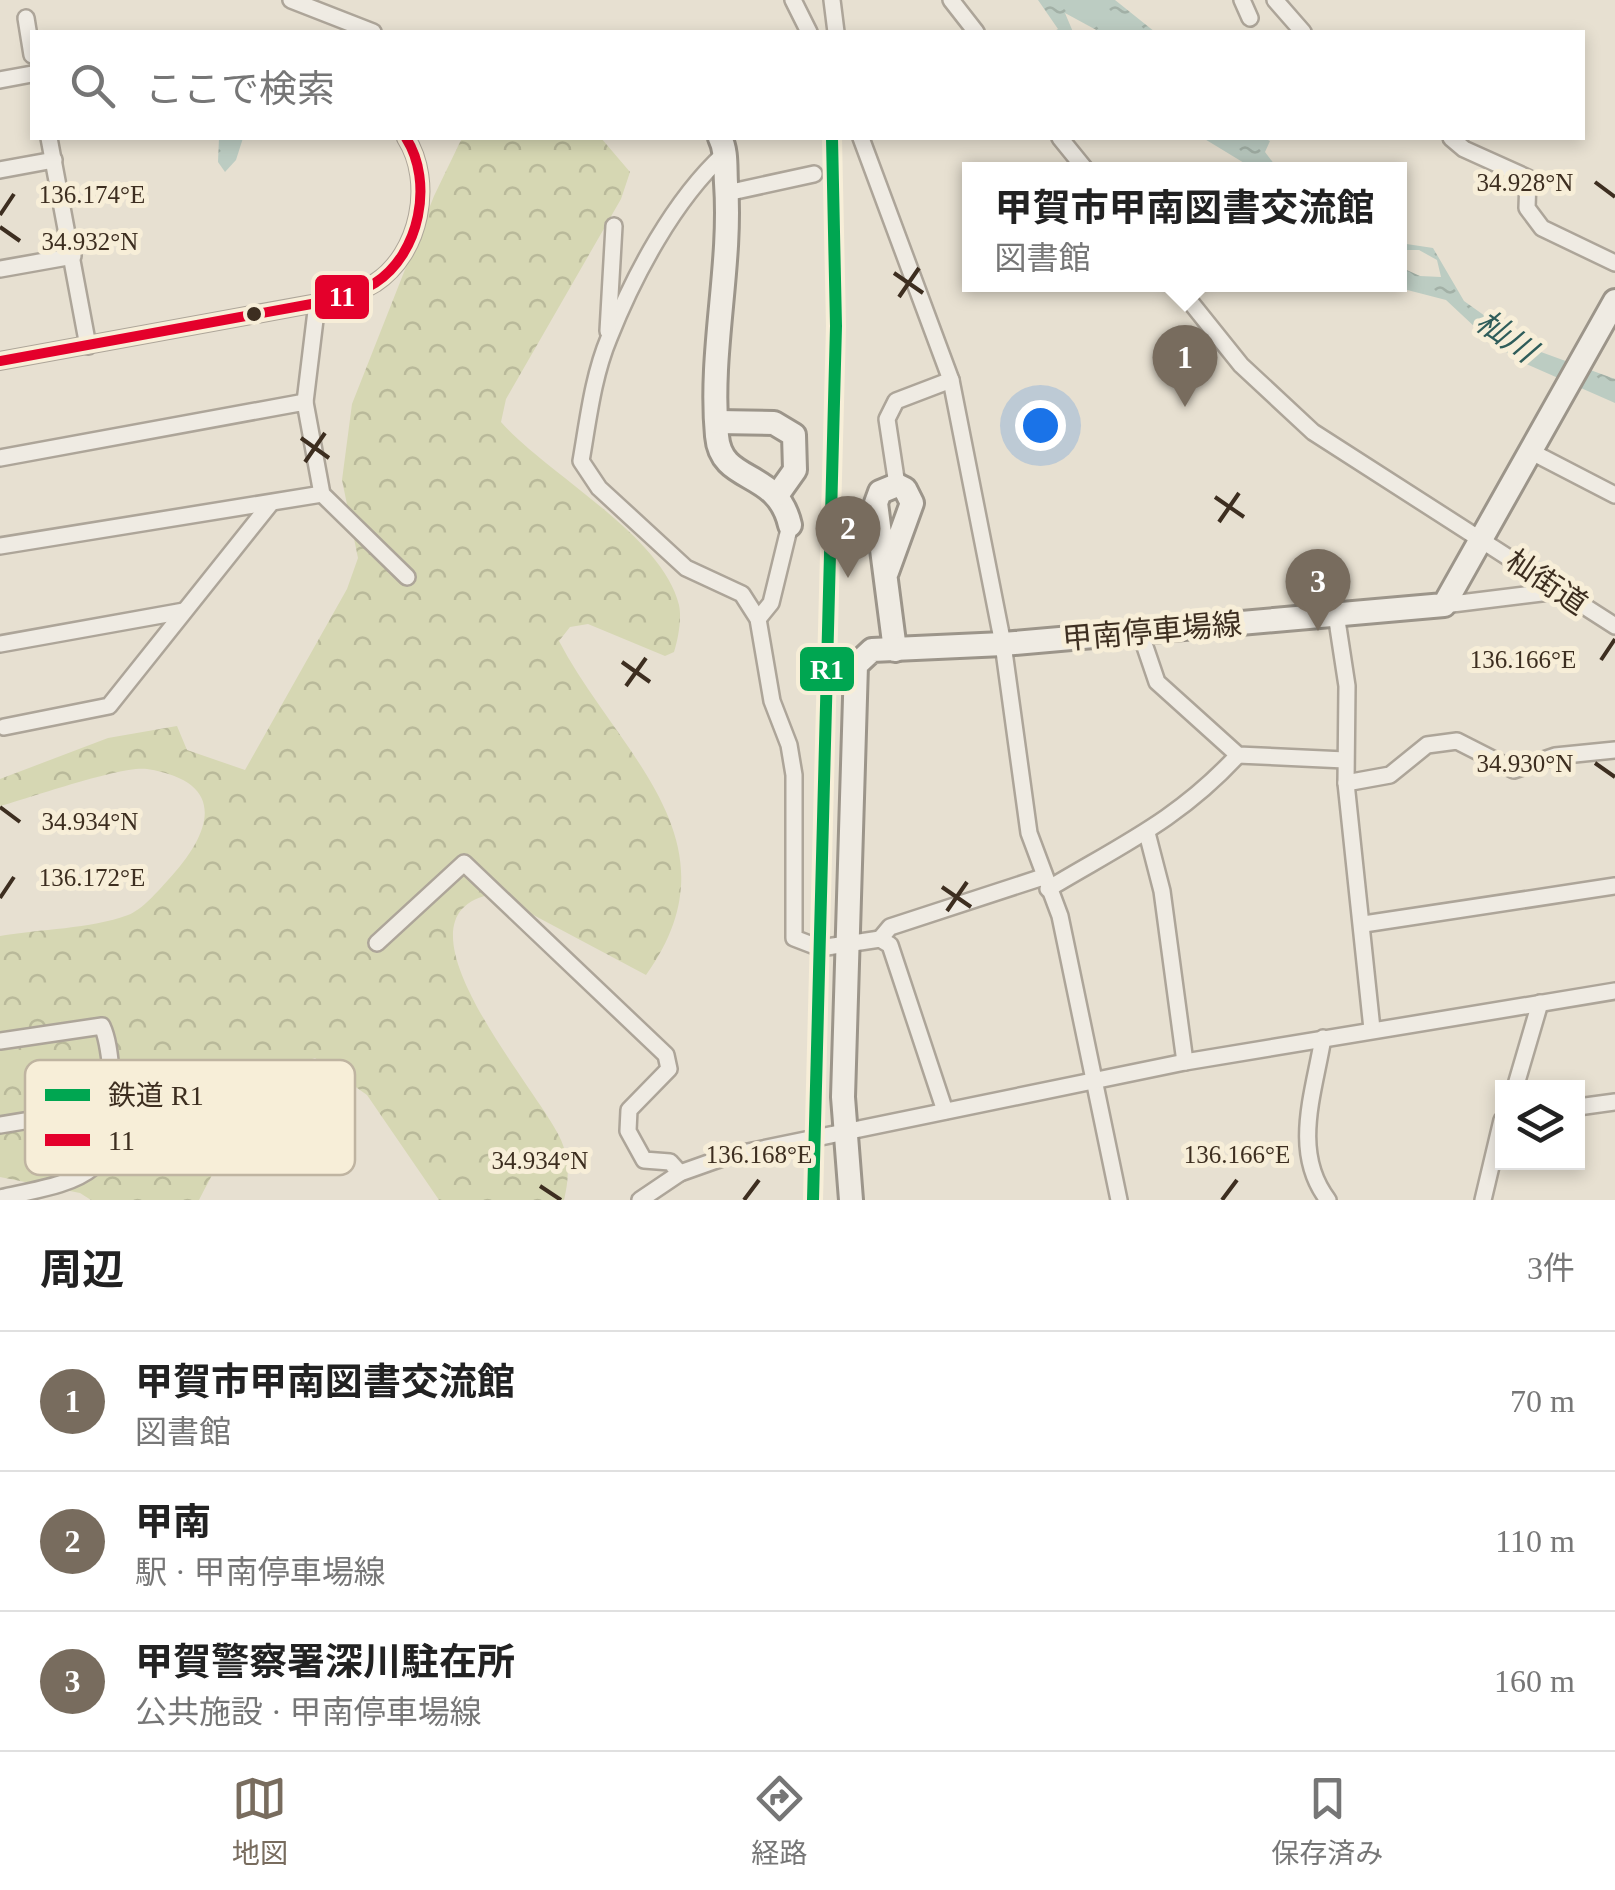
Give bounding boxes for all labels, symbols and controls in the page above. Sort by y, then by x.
search box [30,30,1585,140]
icon: search [65,58,120,113]
text: ここで検索 [145,68,335,110]
popup [962,162,1407,292]
text: 34.928°N [1477,169,1573,196]
text: 136.174°E [39,181,145,208]
text: 甲賀市甲南図書交流館 [994,187,1375,229]
text: 34.932°N [42,228,138,255]
text: 図書館 [994,240,1091,276]
line badge: 11 [313,273,371,321]
text: 11 [329,281,355,312]
water label: 杣川 [1469,303,1545,371]
unlabelled marker [244,304,264,324]
pin: 1 [1152,324,1218,407]
your location [1015,400,1066,451]
pin: 2 [816,496,880,578]
street label: 杣街道 [1500,543,1594,621]
pin: 3 [1286,548,1350,631]
street label: 甲南停車場線 [1061,607,1243,655]
line badge: R1 [798,645,856,693]
text: 136.166°E [1470,646,1576,673]
text: R1 [810,654,844,685]
text: 34.930°N [1477,750,1573,777]
text: 34.934°N [42,808,138,835]
text: 136.172°E [39,864,145,891]
legend [25,1060,355,1175]
text: 鉄道 R1 [108,1080,204,1111]
map controls [1495,1080,1585,1170]
button: layers [1495,1080,1585,1170]
text: 11 [108,1125,135,1156]
text: 136.168°E [706,1141,812,1168]
text: 136.166°E [1184,1141,1290,1168]
text: 34.934°N [492,1147,588,1174]
text: 周辺 [40,1247,124,1293]
text: 3件 [1527,1250,1575,1286]
text: 甲賀市甲南図書交流館 [135,1361,515,1403]
text: 1 [65,1383,81,1419]
text: 70 m [1510,1383,1575,1419]
text: 図書館 [135,1414,231,1450]
text: 甲南 [135,1501,211,1543]
text: 2 [65,1523,81,1559]
text: 110 m [1495,1523,1575,1559]
text: 駅 · 甲南停車場線 [135,1554,386,1590]
text: 甲賀警察署深川駐在所 [135,1641,515,1683]
text: 3 [65,1663,81,1699]
text: 160 m [1494,1663,1575,1699]
text: 公共施設 · 甲南停車場線 [135,1694,482,1730]
tab: 地図 [232,1771,288,1871]
tab: 経路 [751,1771,807,1871]
tab: 保存済み [1271,1771,1383,1871]

